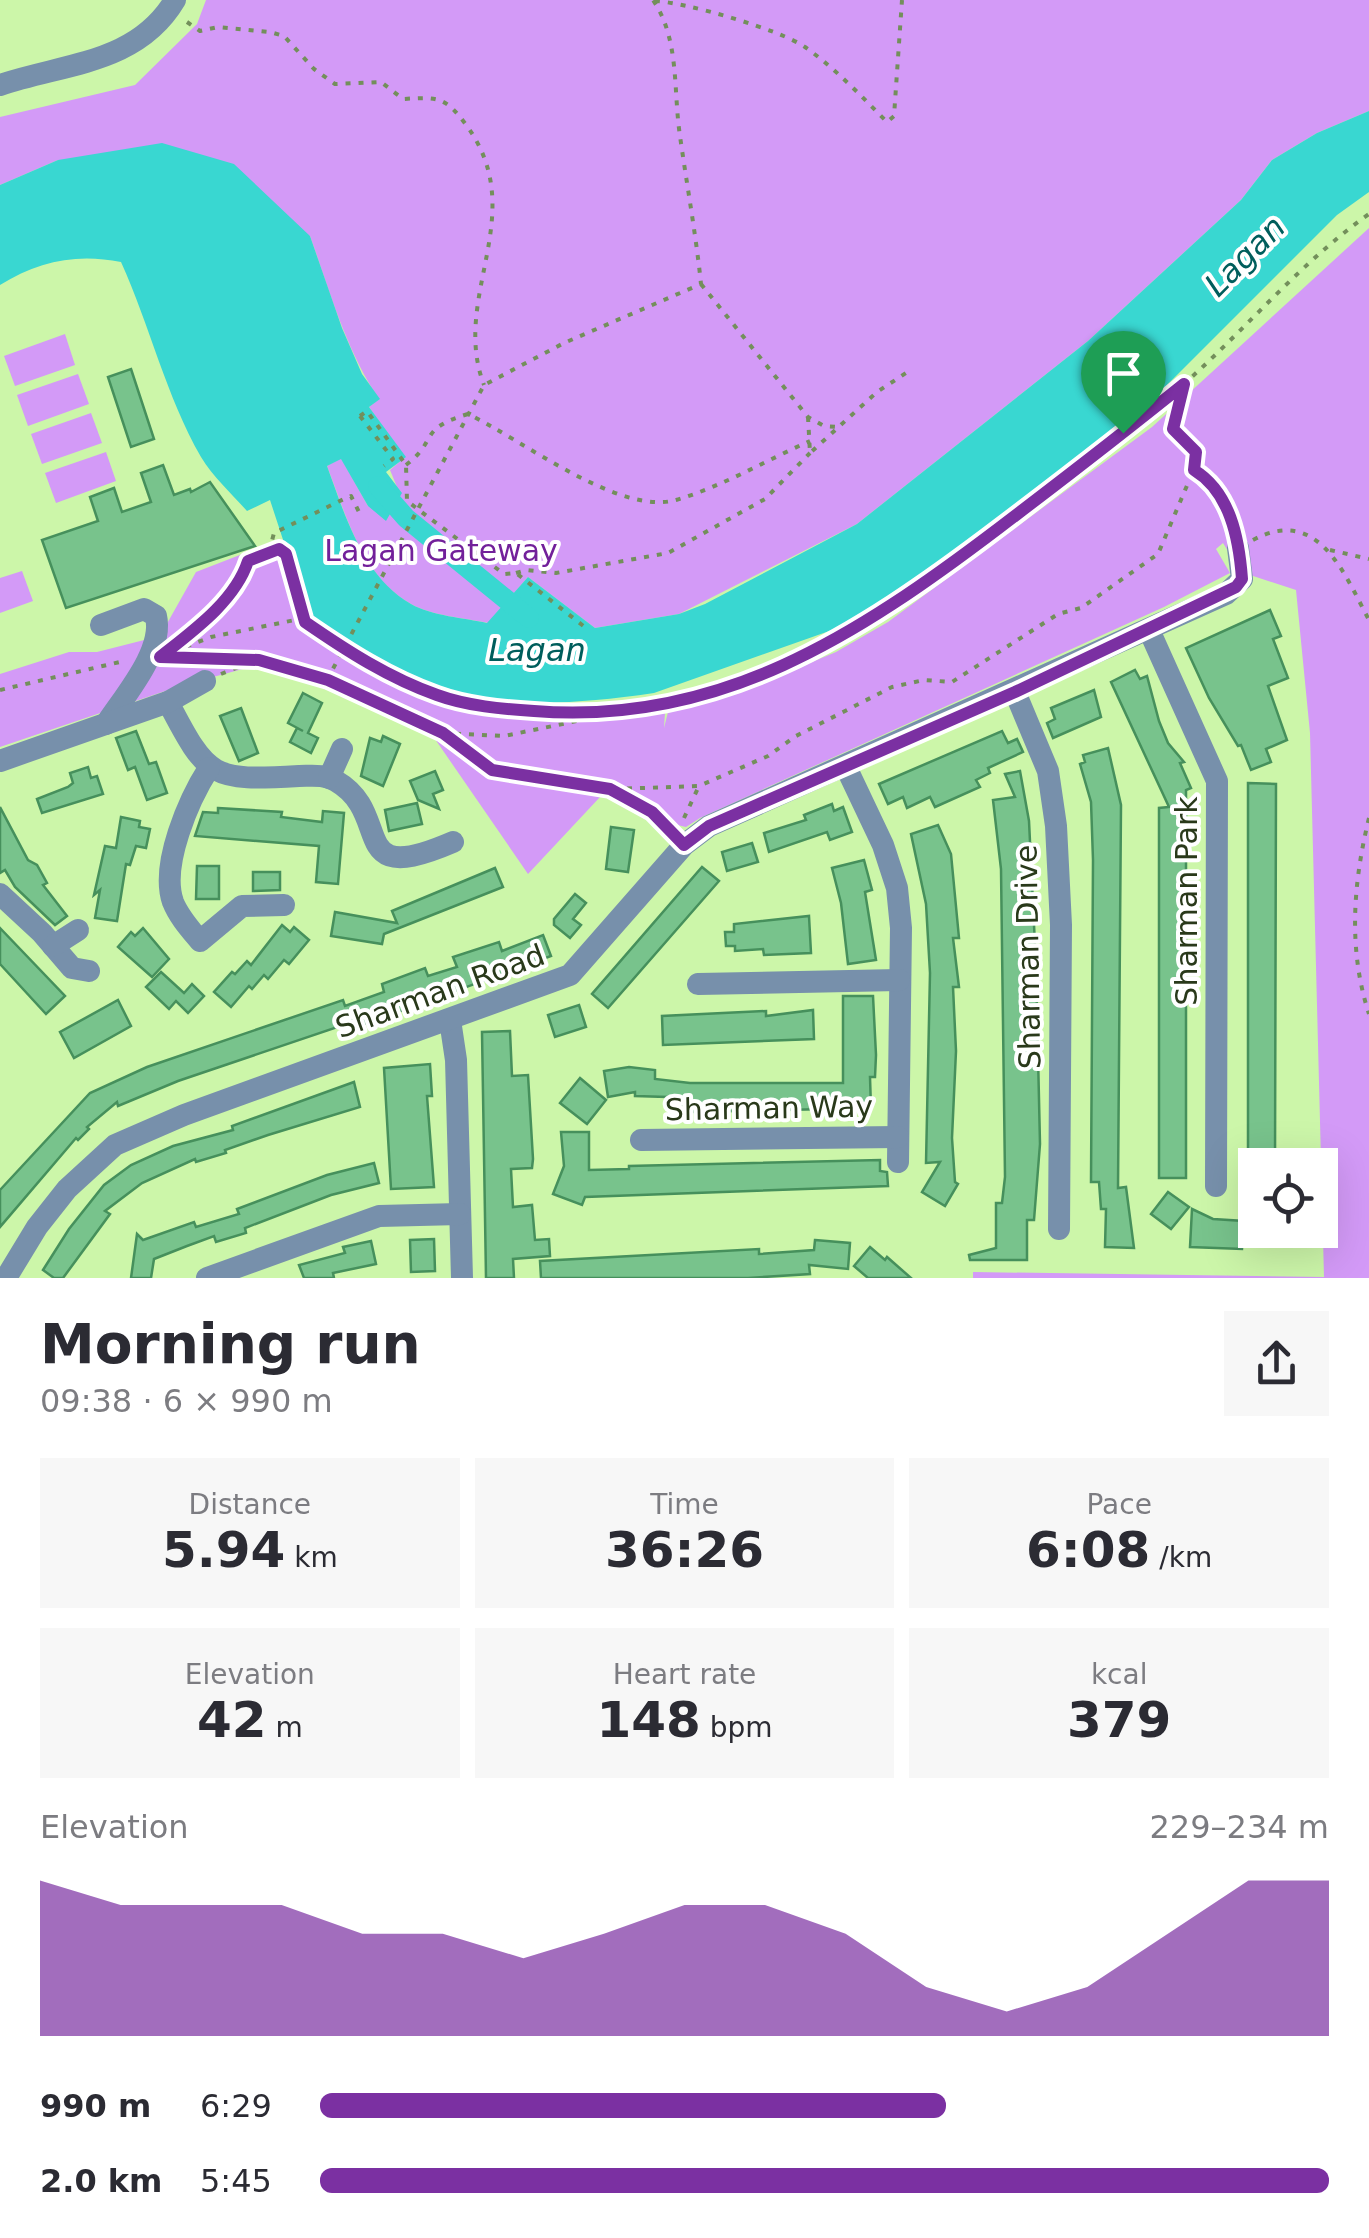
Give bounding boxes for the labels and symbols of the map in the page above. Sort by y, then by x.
water label: Lagan [1197,208,1293,304]
pin [1081,331,1166,434]
park label: Lagan Gateway [324,533,558,568]
water label: Lagan [488,631,586,669]
street label: Sharman Park [1169,796,1204,1006]
street label: Sharman Drive [1009,845,1047,1069]
street label: Sharman Road [331,937,549,1045]
street label: Sharman Way [665,1089,873,1127]

